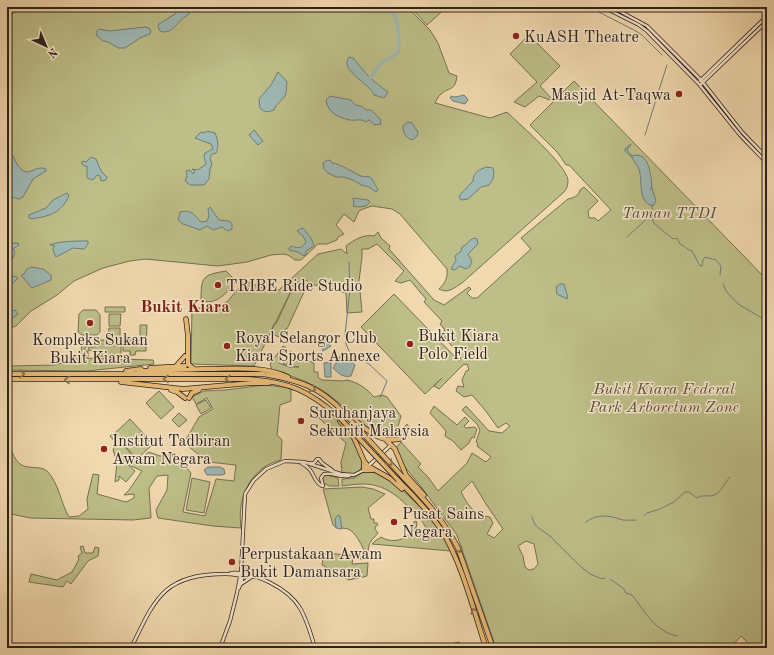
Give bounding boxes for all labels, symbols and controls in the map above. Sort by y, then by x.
north arrow [26,26,66,66]
place label: KuASH Theatre [524,30,639,46]
marker: KuASH Theatre [511,31,521,41]
text: N [45,45,59,59]
place label: Masjid At-Taqwa [550,88,671,104]
marker: Masjid At-Taqwa [674,89,684,99]
park label: Taman TTDI [622,206,718,222]
place label: TRIBE Ride Studio [226,279,362,295]
marker: TRIBE Ride Studio [213,280,223,290]
district label: Bukit Kiara [140,299,230,316]
marker: Kompleks Sukan Bukit Kiara [85,318,95,328]
place label: Bukit Kiara Polo Field [418,329,499,363]
place label: Royal Selangor Club Kiara Sports Annexe [235,331,380,365]
place label: Kompleks Sukan Bukit Kiara [32,333,148,367]
marker: Bukit Kiara Polo Field [405,339,415,349]
marker: Royal Selangor Club Kiara Sports Annexe [222,341,232,351]
one-way arrow [19,370,25,378]
one-way arrow [163,375,169,383]
one-way arrow [225,375,231,383]
one-way arrow [64,376,70,384]
park label: Bukit Kiara Federal Park Arboretum Zone [588,382,740,416]
one-way arrow [309,384,316,391]
place label: Suruhanjaya Sekuriti Malaysia [309,406,429,440]
marker: Suruhanjaya Sekuriti Malaysia [296,416,306,426]
place label: Institut Tadbiran Awam Negara [112,434,231,468]
marker: Institut Tadbiran Awam Negara [99,444,109,454]
one-way arrow [385,458,392,465]
place label: Pusat Sains Negara [402,507,484,541]
marker: Pusat Sains Negara [389,517,399,527]
place label: Perpustakaan Awam Bukit Damansara [240,547,383,581]
one-way arrow [454,547,462,554]
marker: Perpustakaan Awam Bukit Damansara [227,557,237,567]
one-way arrow [470,608,478,615]

